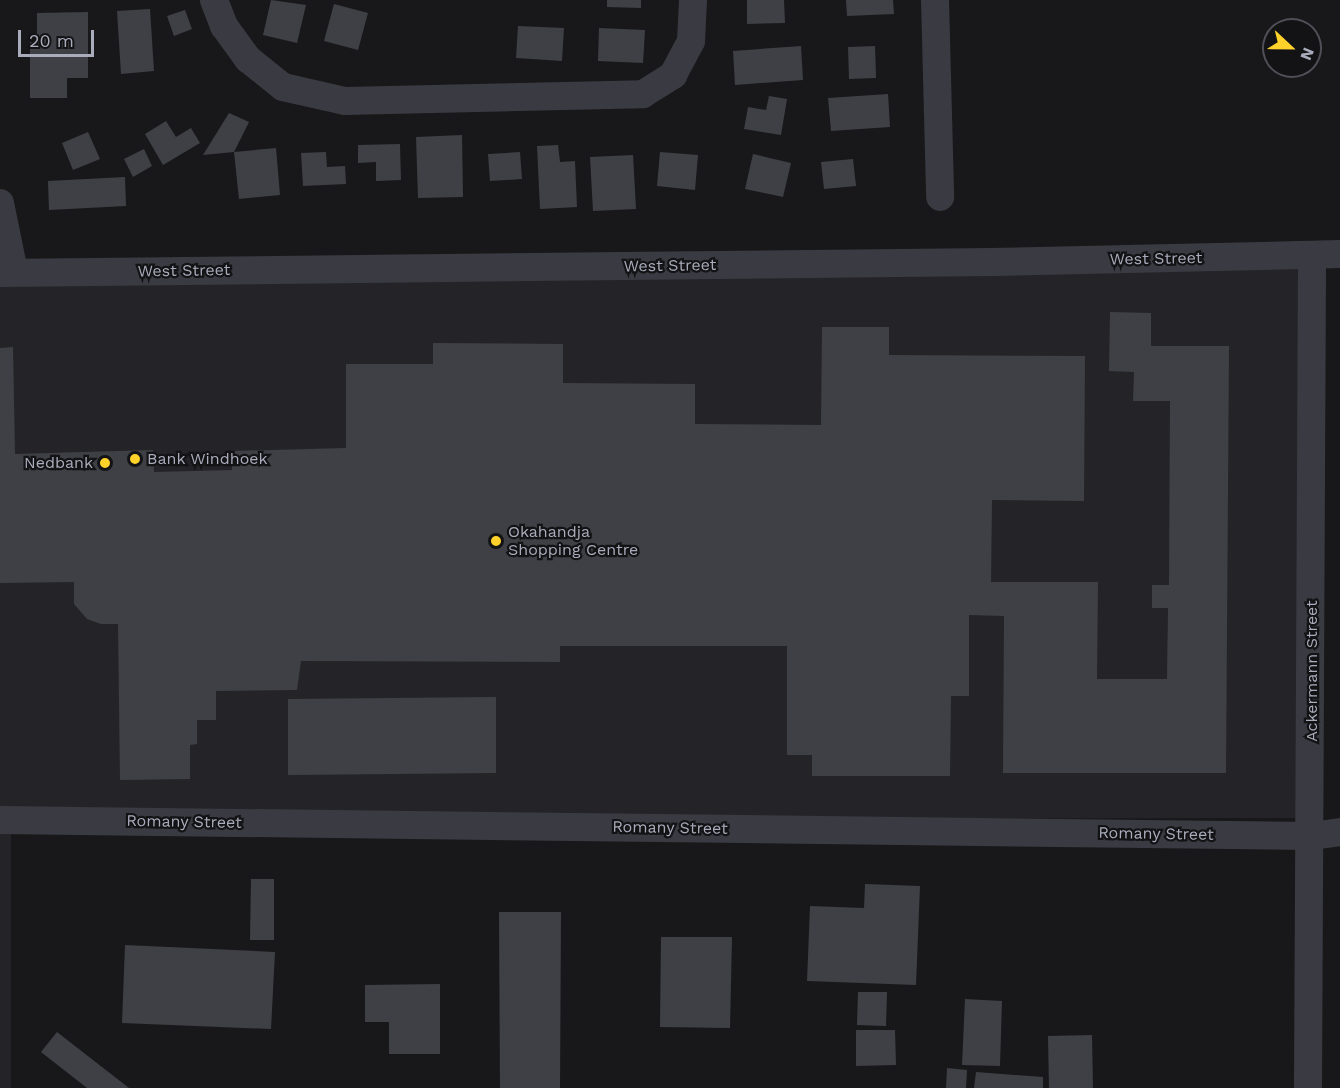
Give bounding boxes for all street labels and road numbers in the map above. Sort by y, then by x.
street label: West Street [1109,249,1203,269]
street label: West Street [623,256,717,276]
street label: West Street [137,261,231,281]
street label: Ackermann Street [1302,600,1322,742]
street label: Romany Street [126,811,242,833]
street label: Romany Street [612,817,728,839]
street label: Romany Street [1098,823,1214,845]

